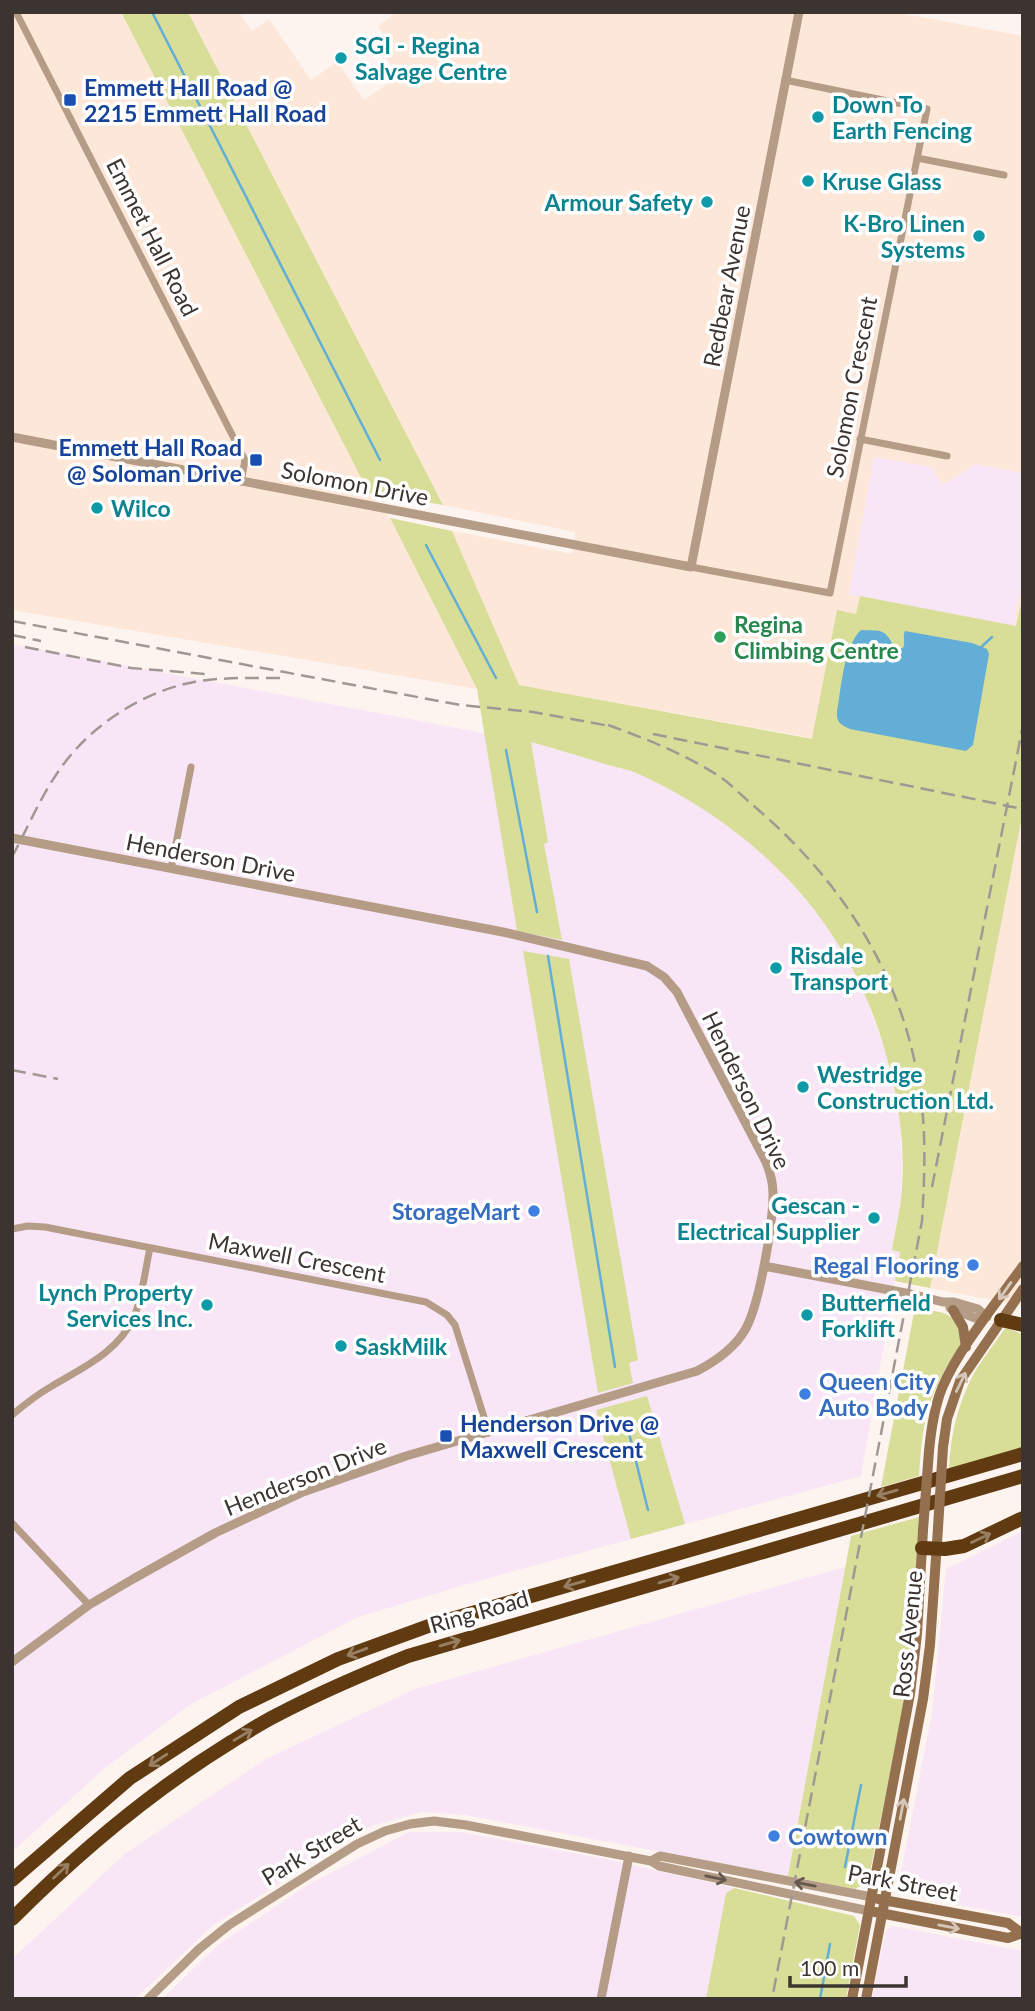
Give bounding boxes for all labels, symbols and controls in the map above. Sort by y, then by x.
place label: SGI - Regina Salvage Centre [355,31,507,85]
marker: SGI - Regina Salvage Centre [333,50,349,66]
place label: Emmett Hall Road @ 2215 Emmett Hall Road [84,73,326,127]
place label: Down To Earth Fencing [832,90,972,144]
marker: Emmett Hall Road @ 2215 Emmett Hall Road [62,92,78,108]
marker: Down To Earth Fencing [810,109,826,125]
street label: Emmet Hall Road [101,153,205,321]
place label: Kruse Glass [822,167,942,195]
marker: Kruse Glass [800,173,816,189]
place label: Armour Safety [544,188,694,216]
marker: Armour Safety [699,194,715,210]
street label: Redbear Avenue [697,203,755,369]
place label: K-Bro Linen Systems [843,209,965,263]
marker: K-Bro Linen Systems [971,228,987,244]
street label: Solomon Crescent [820,293,882,480]
place label: Emmett Hall Road @ Soloman Drive [59,433,242,487]
marker: Emmett Hall Road @ Soloman Drive [248,452,264,468]
street label: Solomon Drive [279,455,431,511]
place label: Wilco [111,494,171,522]
marker: Wilco [89,500,105,516]
place label: Regina Climbing Centre [734,610,899,664]
marker: Regina Climbing Centre [712,629,728,645]
street label: Henderson Drive [124,827,298,887]
place label: Risdale Transport [790,941,889,995]
marker: Risdale Transport [768,960,784,976]
street label: Henderson Drive [697,1007,797,1173]
place label: Westridge Construction Ltd. [817,1060,994,1114]
marker: Westridge Construction Ltd. [795,1079,811,1095]
place label: Gescan - Electrical Supplier [677,1191,860,1245]
place label: StorageMart [392,1197,520,1225]
marker: StorageMart [526,1203,542,1219]
marker: Gescan - Electrical Supplier [866,1210,882,1226]
street label: Maxwell Crescent [206,1226,389,1288]
place label: Regal Flooring [813,1251,959,1279]
marker: Regal Flooring [965,1257,981,1273]
place label: Lynch Property Services Inc. [38,1278,194,1332]
one-way arrow [998,1281,1012,1300]
place label: Butterfield Forklift [821,1288,931,1342]
marker: Lynch Property Services Inc. [199,1297,215,1313]
marker: Butterfield Forklift [799,1307,815,1323]
place label: SaskMilk [355,1332,448,1360]
marker: SaskMilk [333,1338,349,1354]
place label: Queen City Auto Body [818,1367,936,1421]
one-way arrow [954,1372,968,1393]
marker: Queen City Auto Body [797,1386,813,1402]
place label: Henderson Drive @ Maxwell Crescent [460,1409,659,1463]
marker: Henderson Drive @ Maxwell Crescent [438,1428,454,1444]
street label: Henderson Drive [220,1431,390,1521]
one-way arrow [876,1488,898,1501]
one-way arrow [970,1530,991,1544]
street label: Ross Avenue [886,1569,928,1699]
one-way arrow [657,1572,679,1585]
one-way arrow [563,1578,585,1591]
street label: Ring Road [426,1584,532,1638]
one-way arrow [439,1636,461,1649]
one-way arrow [346,1646,368,1659]
one-way arrow [233,1728,253,1742]
one-way arrow [148,1753,168,1767]
one-way arrow [896,1798,910,1821]
street label: Park Street [256,1809,367,1891]
place label: Cowtown [788,1822,887,1850]
marker: Cowtown [766,1828,782,1844]
street label: Park Street [846,1858,961,1907]
one-way arrow [52,1863,70,1879]
one-way arrow [704,1872,727,1886]
one-way arrow [794,1877,817,1891]
one-way arrow [937,1921,960,1935]
scale bar [790,1944,906,1988]
text: 100 m [800,1955,859,1980]

